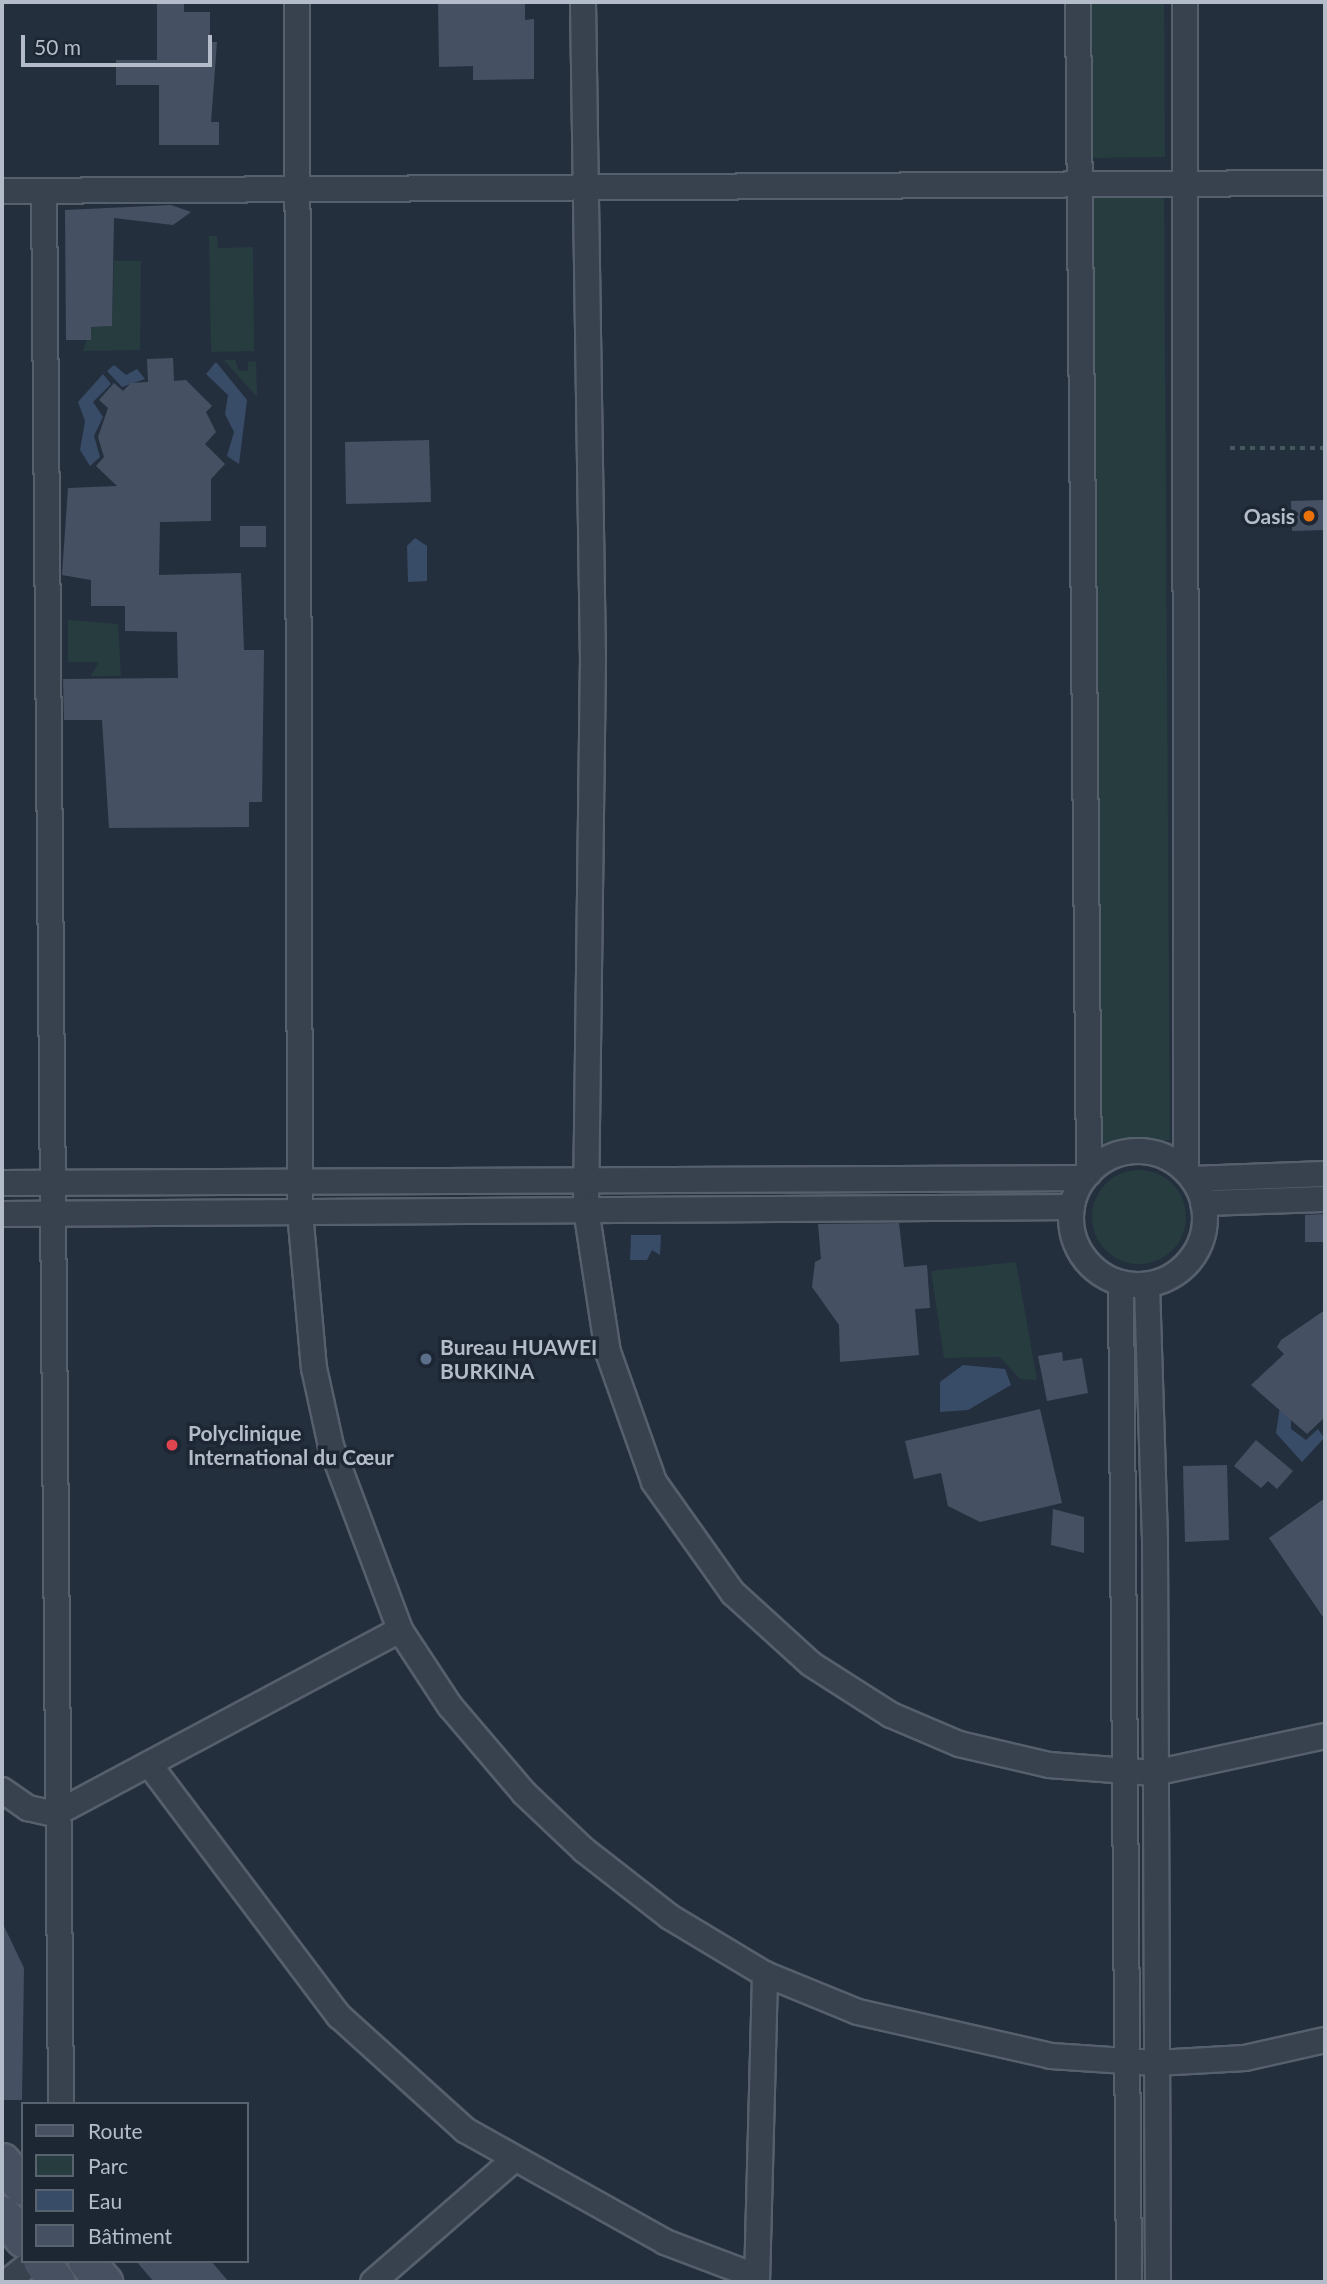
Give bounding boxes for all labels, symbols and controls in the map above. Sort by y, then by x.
scale bar [24,21,215,65]
text: 50 m [34,34,81,59]
place label: Oasis [1244,503,1295,529]
marker: Oasis [1301,508,1317,524]
place label: Bureau HUAWEI BURKINA [440,1334,597,1384]
marker: Bureau HUAWEI BURKINA [418,1351,434,1367]
place label: Polyclinique International du Cœur [188,1420,394,1470]
marker: Polyclinique International du Cœur [162,1435,182,1455]
legend [21,2102,248,2263]
text: Route [88,2118,143,2143]
text: Parc [88,2153,128,2178]
text: Eau [88,2188,122,2213]
text: Bâtiment [88,2223,172,2248]

